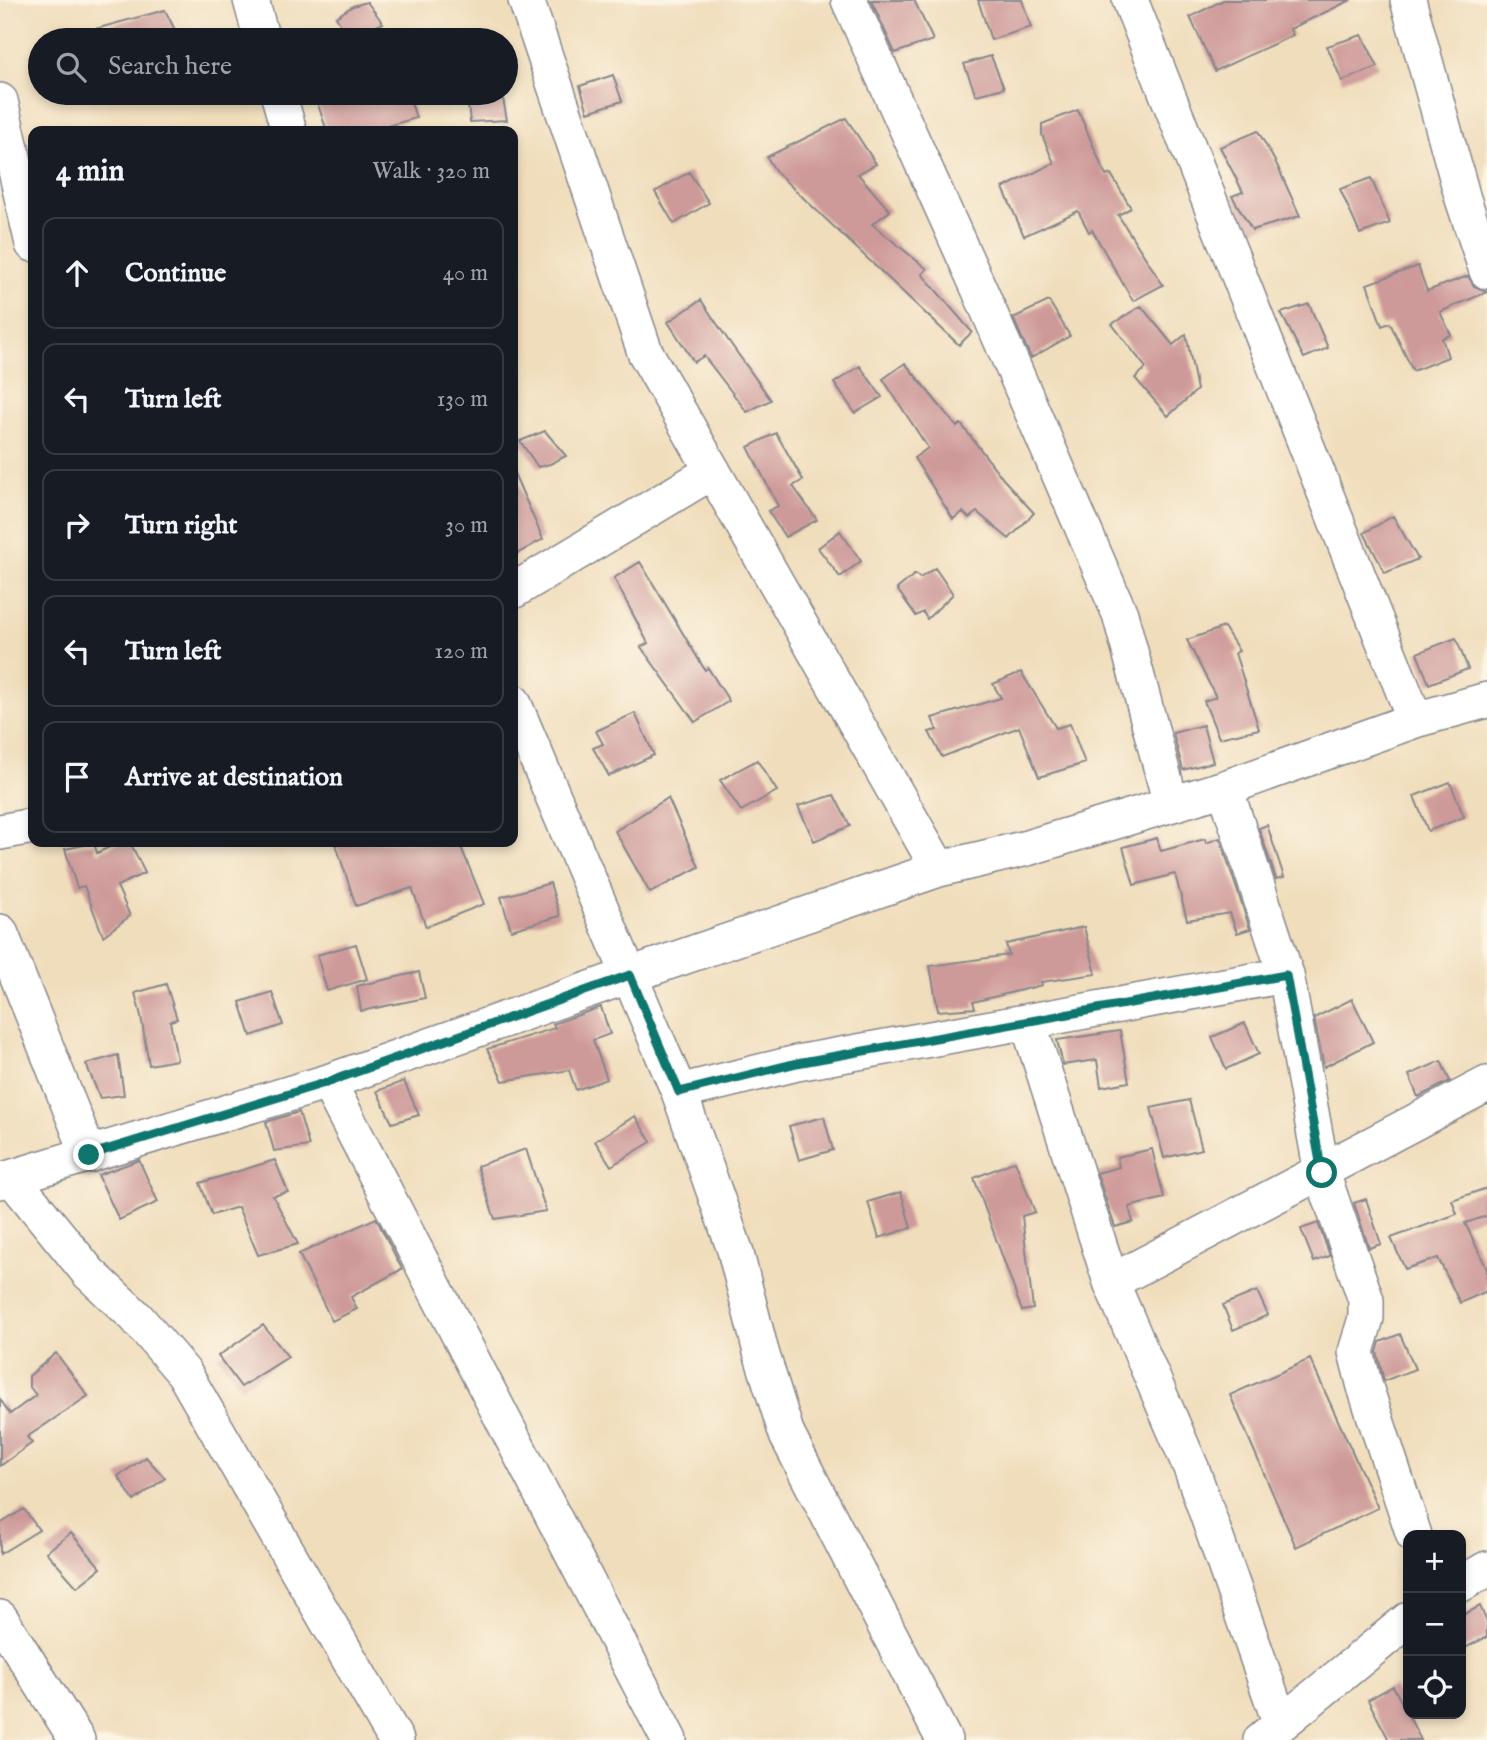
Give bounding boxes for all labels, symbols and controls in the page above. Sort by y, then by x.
search box [28,28,518,105]
icon: search [52,48,90,86]
text: Search here [108,50,232,83]
text: 4 min [56,153,124,191]
text: Walk · 320 m [372,157,490,186]
icon: ahead [58,254,96,292]
text: Continue [125,257,226,290]
text: 40 m [443,259,488,288]
icon: left [58,380,96,418]
text: Turn left [125,383,222,416]
text: 130 m [437,385,488,414]
icon: right [58,506,96,544]
text: Turn right [125,509,238,542]
text: 30 m [445,511,488,540]
icon: left [58,632,96,670]
text: Turn left [125,635,222,668]
text: 120 m [435,637,488,666]
icon: arrive [58,758,96,796]
text: Arrive at destination [125,761,343,794]
route end [73,1139,104,1170]
route start [1306,1157,1337,1188]
map controls [1403,1530,1466,1719]
button: + [1403,1530,1466,1593]
button: − [1403,1593,1466,1656]
button: locate [1403,1656,1466,1719]

